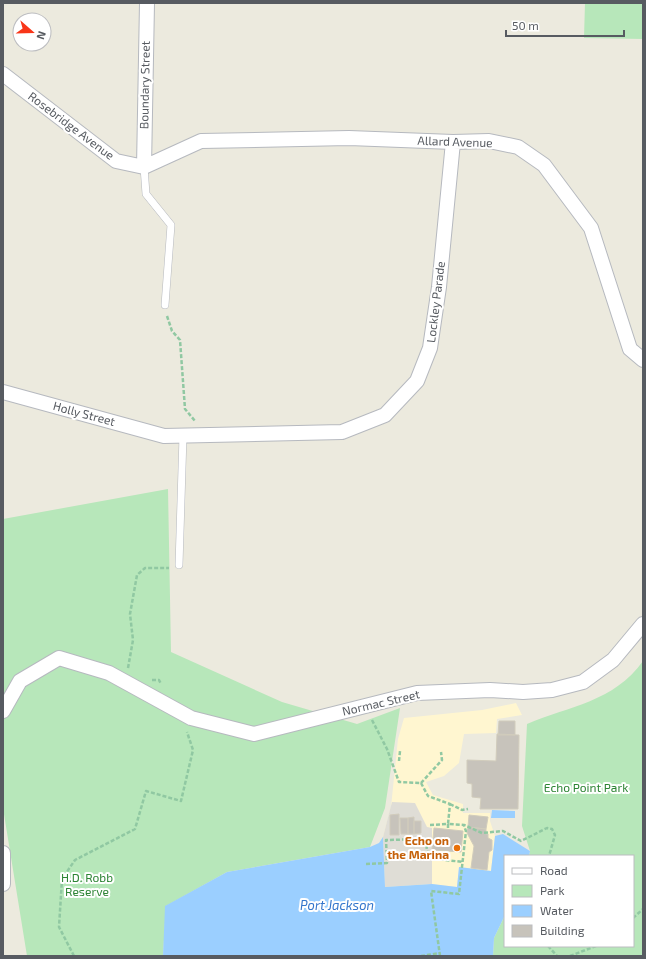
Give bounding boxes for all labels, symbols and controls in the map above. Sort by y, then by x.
north arrow [12,12,52,52]
scale bar [506,12,624,38]
text: 50 m [512,18,539,32]
text: N [34,30,49,42]
street label: Boundary Street [136,40,152,129]
street label: Rosebridge Avenue [26,88,117,162]
street label: Allard Avenue [417,133,493,149]
street label: Lockley Parade [423,260,447,343]
street label: Holly Street [52,398,117,428]
street label: Normac Street [341,686,421,718]
park label: Echo Point Park [544,780,628,794]
place label: Echo on the Marina [387,833,449,861]
marker: Echo on the Marina [452,843,462,853]
legend [504,855,634,947]
text: Road [540,863,568,877]
park label: H.D. Robb Reserve [61,870,113,898]
text: Park [540,883,565,897]
water label: Port Jackson [300,897,374,913]
text: Water [540,903,574,917]
text: Building [540,923,585,937]

